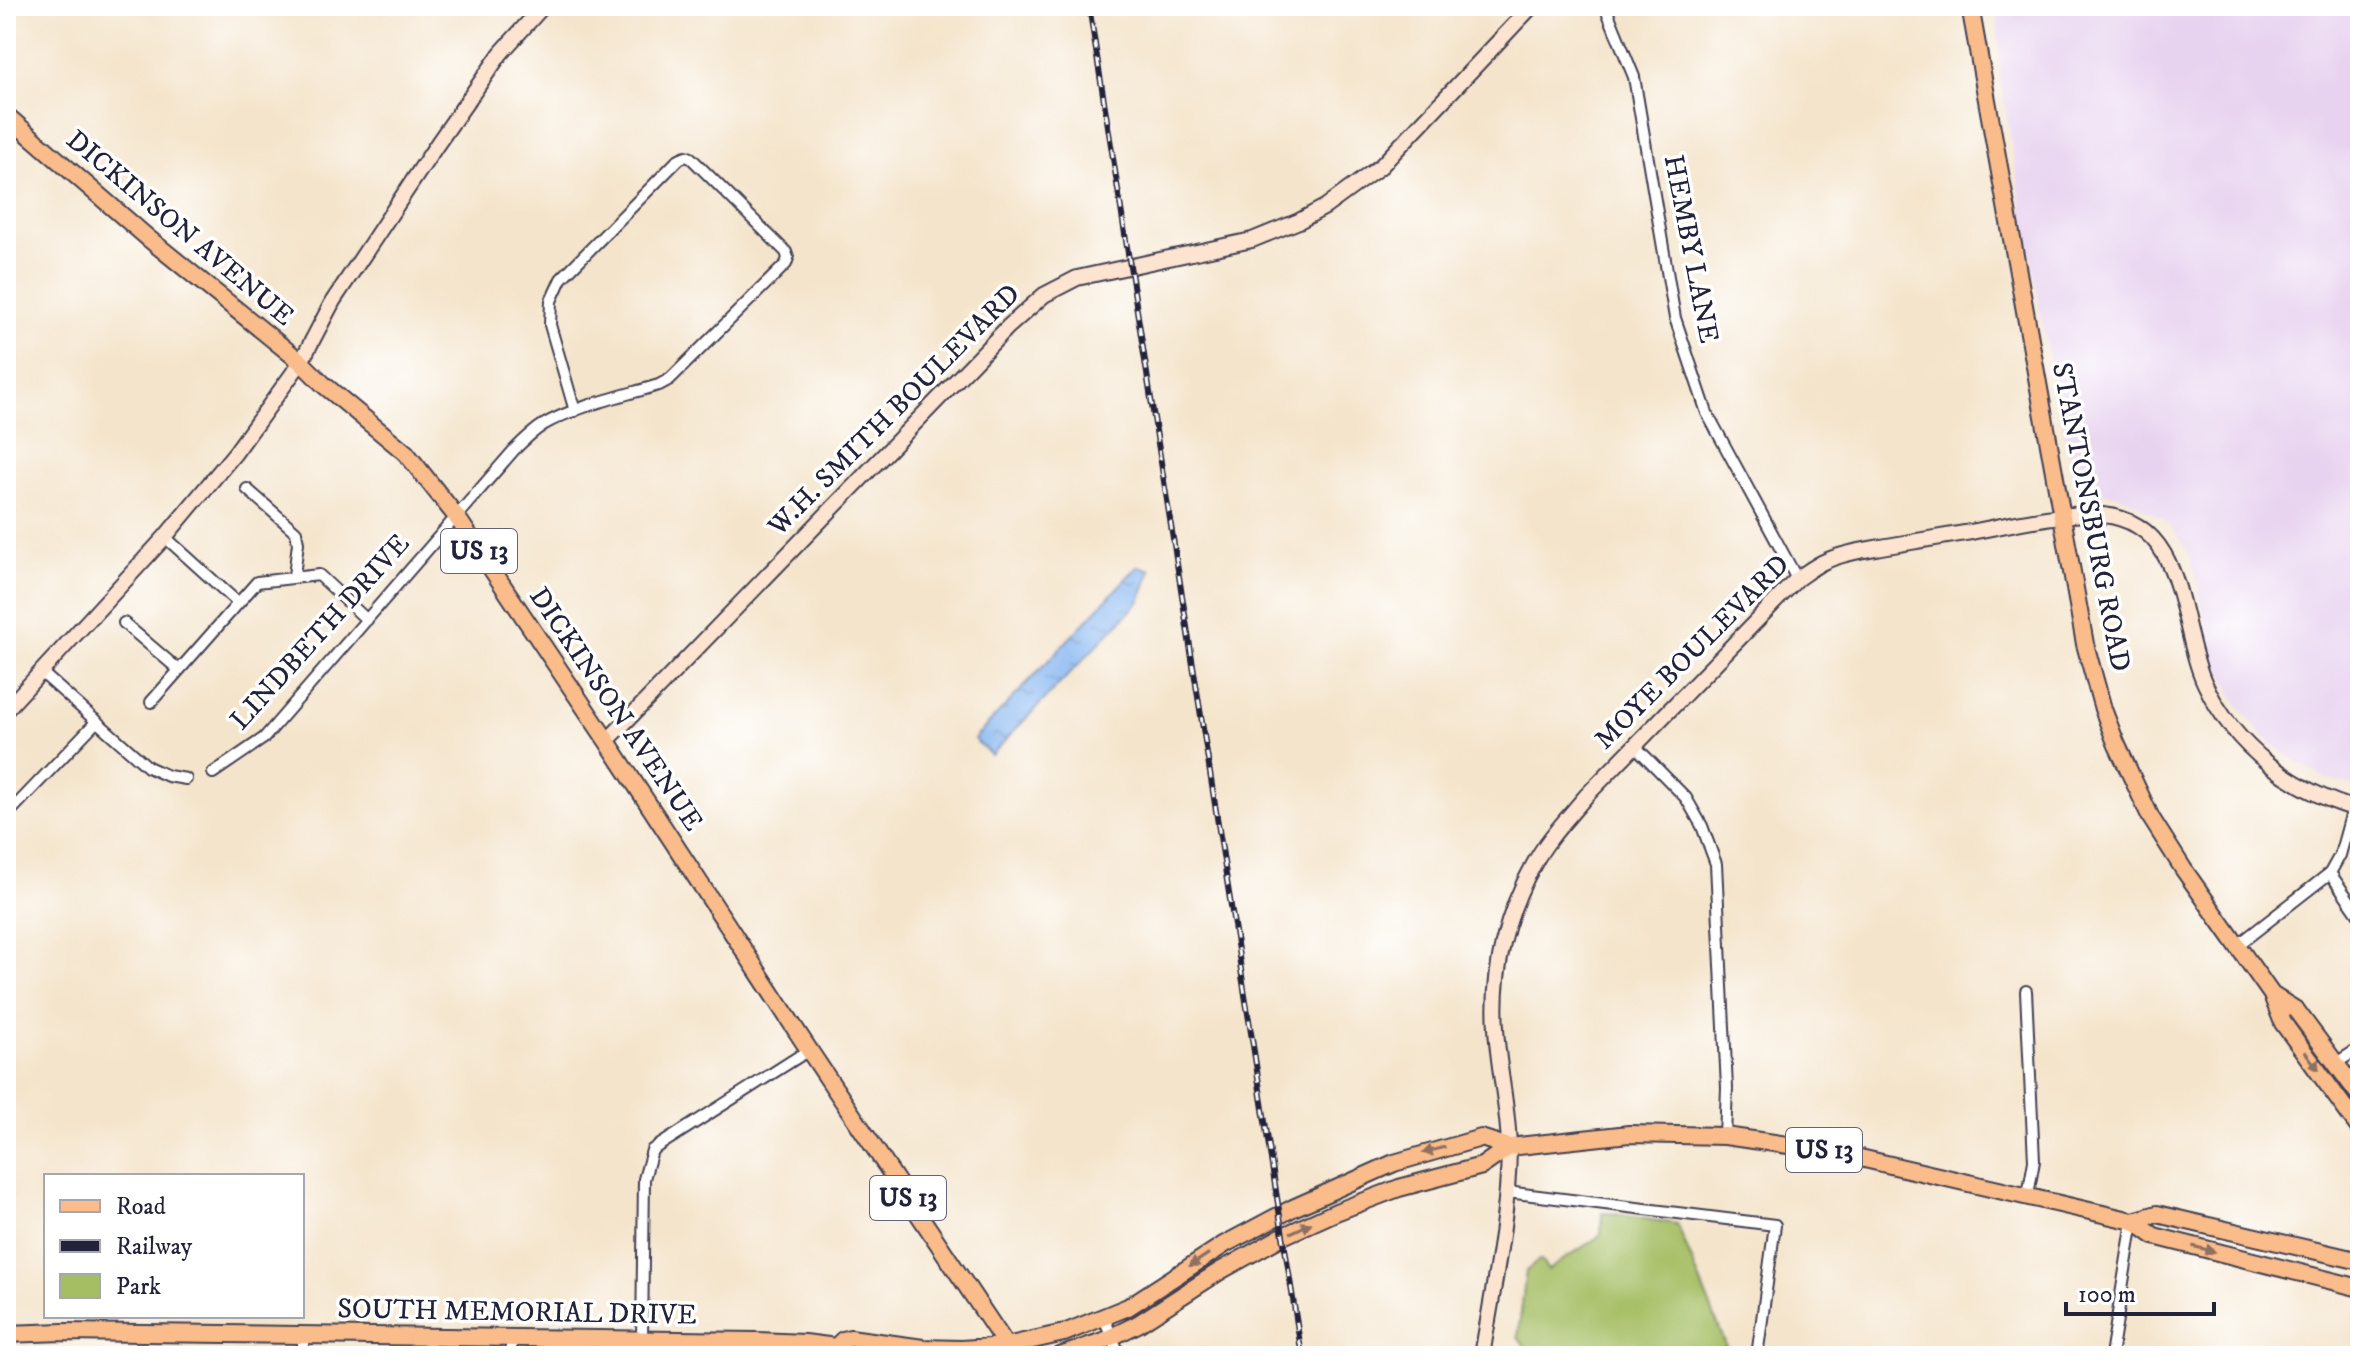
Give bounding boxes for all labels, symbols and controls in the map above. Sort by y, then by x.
street label: DICKINSON AVENUE [59,122,301,334]
street label: HEMBY LANE [1656,152,1726,346]
street label: W.H. SMITH BOULEVARD [760,277,1027,544]
street label: STANTONSBURG ROAD [2044,360,2138,674]
street label: LINDBETH DRIVE [223,527,417,737]
road number: US 13 [441,529,517,573]
street label: MOYE BOULEVARD [1587,547,1797,757]
street label: DICKINSON AVENUE [521,580,711,838]
one-way arrow [2303,1051,2319,1071]
road number: US 13 [1786,1128,1862,1172]
one-way arrow [1421,1144,1445,1157]
legend [44,1174,304,1318]
road number: US 13 [870,1176,946,1220]
text: Road [116,1192,166,1222]
one-way arrow [1289,1221,1312,1235]
text: Railway [116,1232,193,1262]
one-way arrow [2192,1243,2217,1255]
one-way arrow [1188,1253,1210,1267]
scale bar [2066,1266,2214,1316]
text: Park [116,1272,161,1302]
text: 100 m [2078,1280,2136,1310]
street label: SOUTH MEMORIAL DRIVE [337,1291,697,1333]

